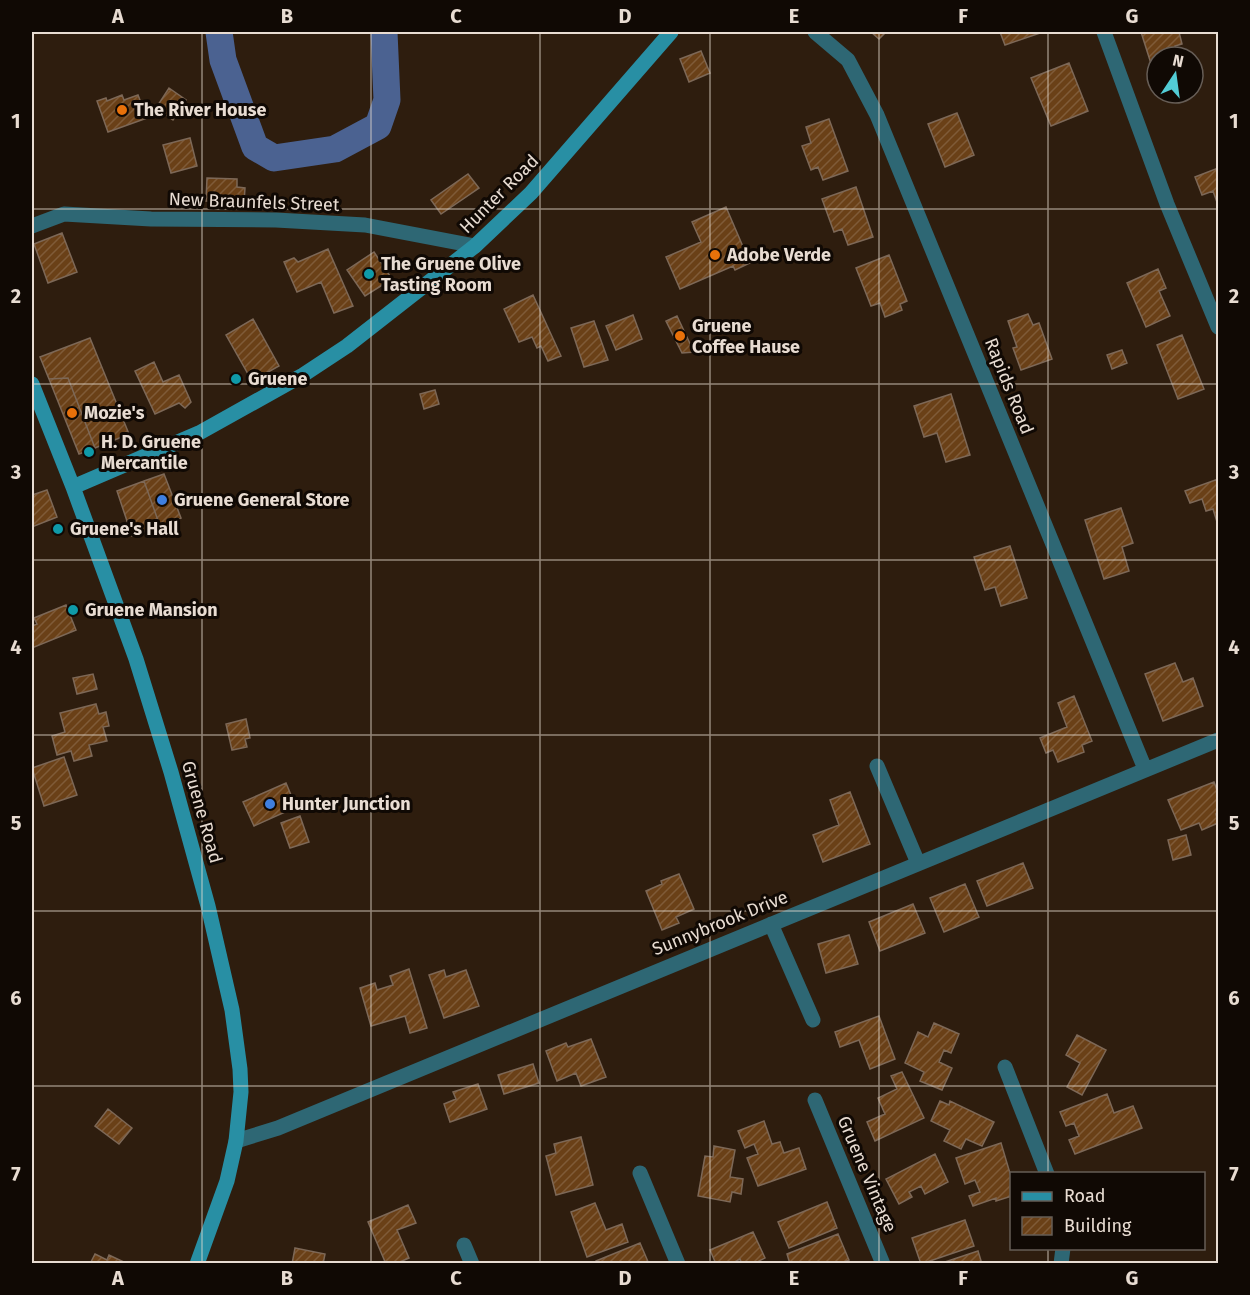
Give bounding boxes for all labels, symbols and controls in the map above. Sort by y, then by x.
text: A [111,4,125,28]
text: B [281,4,293,28]
text: C [450,4,462,28]
text: D [618,4,632,28]
text: E [789,4,799,28]
text: F [958,4,968,28]
text: G [1126,4,1138,28]
north arrow [1145,45,1205,105]
text: N [1171,50,1186,71]
place label: The River House [134,99,266,121]
marker: The River House [115,103,129,117]
text: 1 [11,109,21,133]
text: 1 [1229,109,1239,133]
street label: Hunter Road [455,150,543,238]
street label: New Braunfels Street [168,188,340,216]
place label: Adobe Verde [726,244,831,266]
marker: Adobe Verde [708,248,722,262]
place label: The Gruene Olive Tasting Room [381,253,521,296]
marker: The Gruene Olive Tasting Room [362,267,376,281]
text: 2 [11,284,21,308]
text: 2 [1229,284,1239,308]
place label: Gruene Coffee Hause [692,315,800,358]
marker: Gruene Coffee Hause [673,329,687,343]
street label: Rapids Road [980,335,1038,437]
place label: Gruene [248,368,307,390]
marker: Gruene [229,372,243,386]
place label: Mozie's [84,402,145,424]
marker: Mozie's [65,406,79,420]
place label: H. D. Gruene Mercantile [101,431,201,474]
marker: H. D. Gruene Mercantile [82,445,96,459]
text: 3 [10,460,21,484]
text: 3 [1228,460,1239,484]
place label: Gruene General Store [174,489,350,511]
marker: Gruene General Store [155,493,169,507]
place label: Gruene's Hall [70,518,179,540]
marker: Gruene's Hall [51,522,65,536]
place label: Gruene Mansion [85,599,218,621]
marker: Gruene Mansion [66,603,80,617]
text: 4 [10,635,22,659]
text: 4 [1228,635,1240,659]
street label: Gruene Road [177,758,227,866]
place label: Hunter Junction [282,793,411,815]
marker: Hunter Junction [263,797,277,811]
text: 5 [11,811,22,835]
text: 5 [1229,811,1240,835]
street label: Sunnybrook Drive [649,886,791,960]
text: 6 [10,986,22,1010]
text: 6 [1228,986,1240,1010]
street label: Gruene Vintage [833,1113,901,1235]
text: 7 [11,1162,21,1186]
text: 7 [1229,1162,1239,1186]
legend [1010,1172,1205,1250]
text: Road [1064,1185,1106,1207]
text: Building [1064,1215,1132,1237]
text: A [111,1266,125,1290]
text: B [281,1266,293,1290]
text: C [450,1266,462,1290]
text: D [618,1266,632,1290]
text: E [789,1266,799,1290]
text: F [958,1266,968,1290]
text: G [1126,1266,1138,1290]

